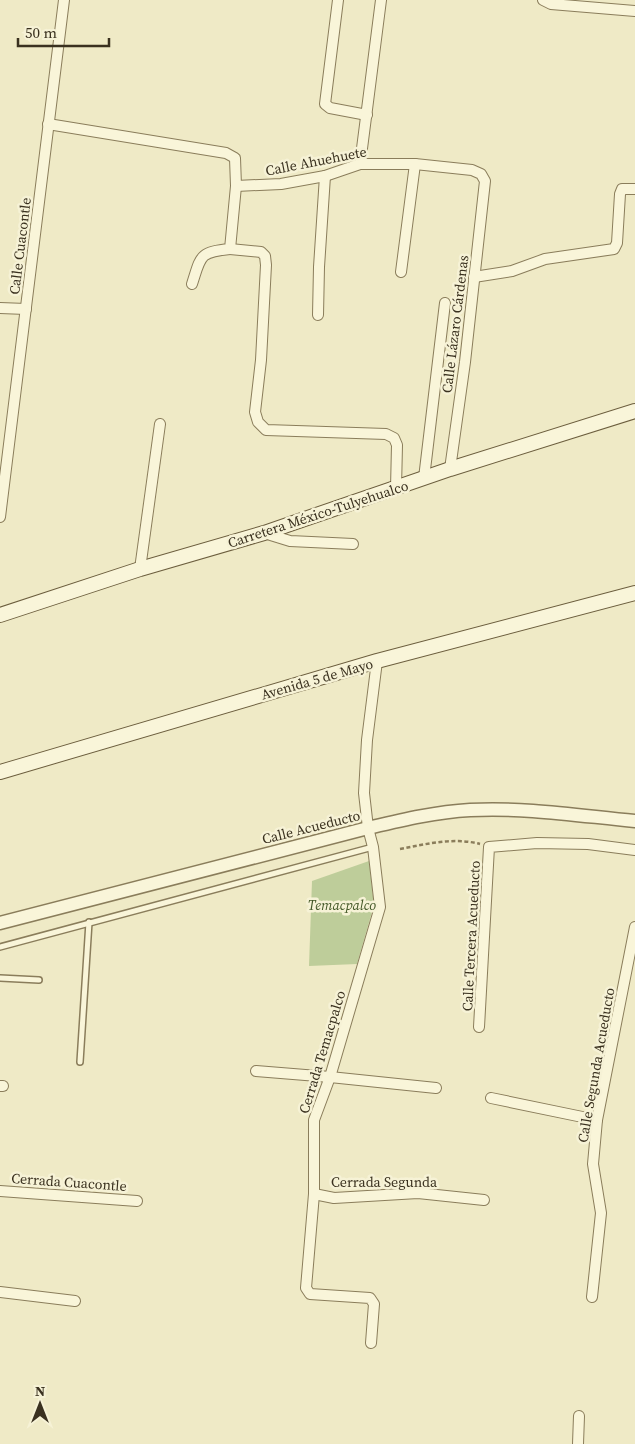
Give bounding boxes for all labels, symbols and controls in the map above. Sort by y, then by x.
scale bar [18,15,109,47]
text: 50 m [25,22,57,43]
street label: Calle Ahuehuete [264,141,368,181]
street label: Calle Cuacontle [4,196,36,296]
street label: Calle Lázaro Cárdenas [437,254,473,394]
street label: Carretera México-Tulyehualco [225,475,411,553]
street label: Avenida 5 de Mayo [259,653,376,705]
street label: Calle Acueducto [260,805,363,849]
street label: Calle Tercera Acueducto [457,860,485,1012]
park label: Temacpalco [308,895,376,915]
street label: Calle Segunda Acueducto [573,986,620,1144]
street label: Cerrada Temacpalco [294,988,350,1116]
street label: Cerrada Cuacontle [11,1168,127,1196]
street label: Cerrada Segunda [331,1172,438,1192]
north arrow [15,1379,65,1429]
text: N [35,1381,45,1401]

